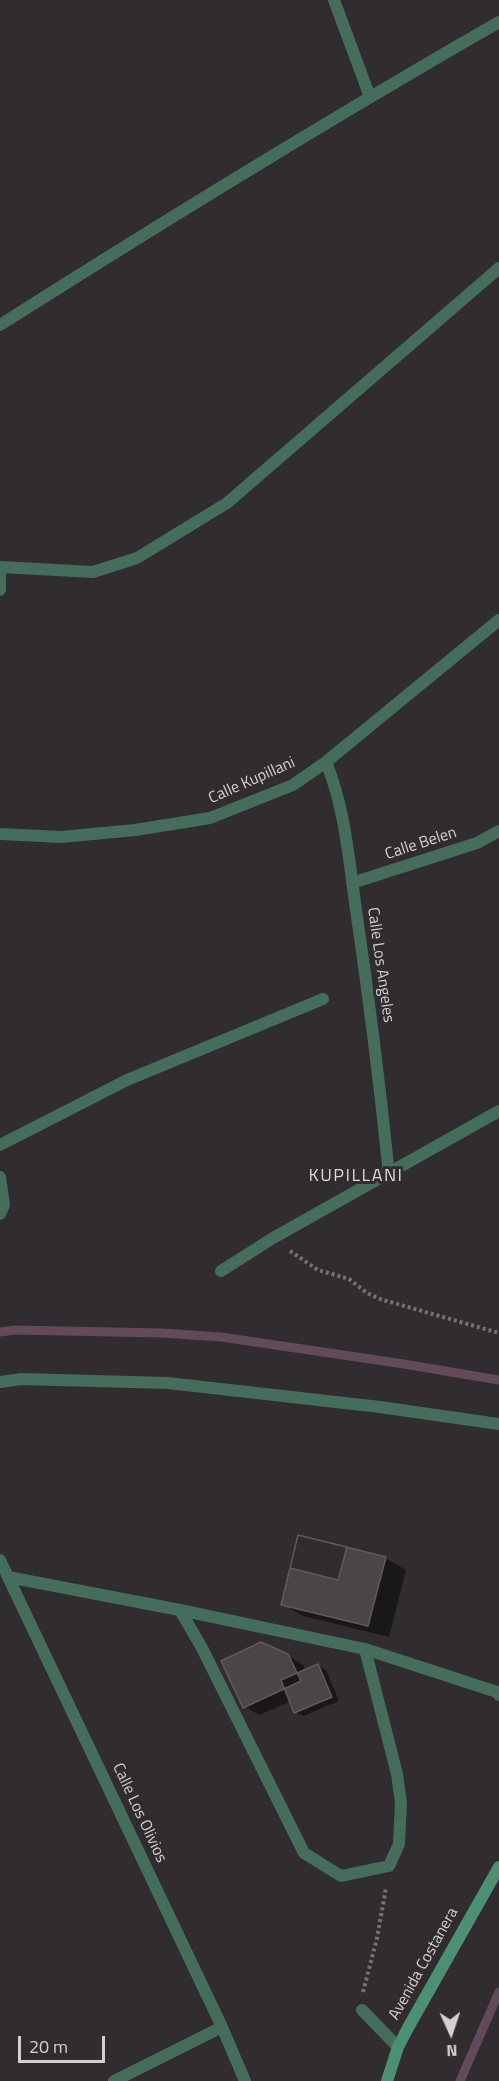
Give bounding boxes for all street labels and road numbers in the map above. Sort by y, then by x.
street label: Calle Kupillani [206,753,298,809]
street label: Calle Belen [383,823,459,865]
street label: Calle Los Angeles [362,906,398,1024]
street label: Calle Los Olivios [108,1760,170,1866]
street label: Avenida Costanera [385,1905,463,2023]

